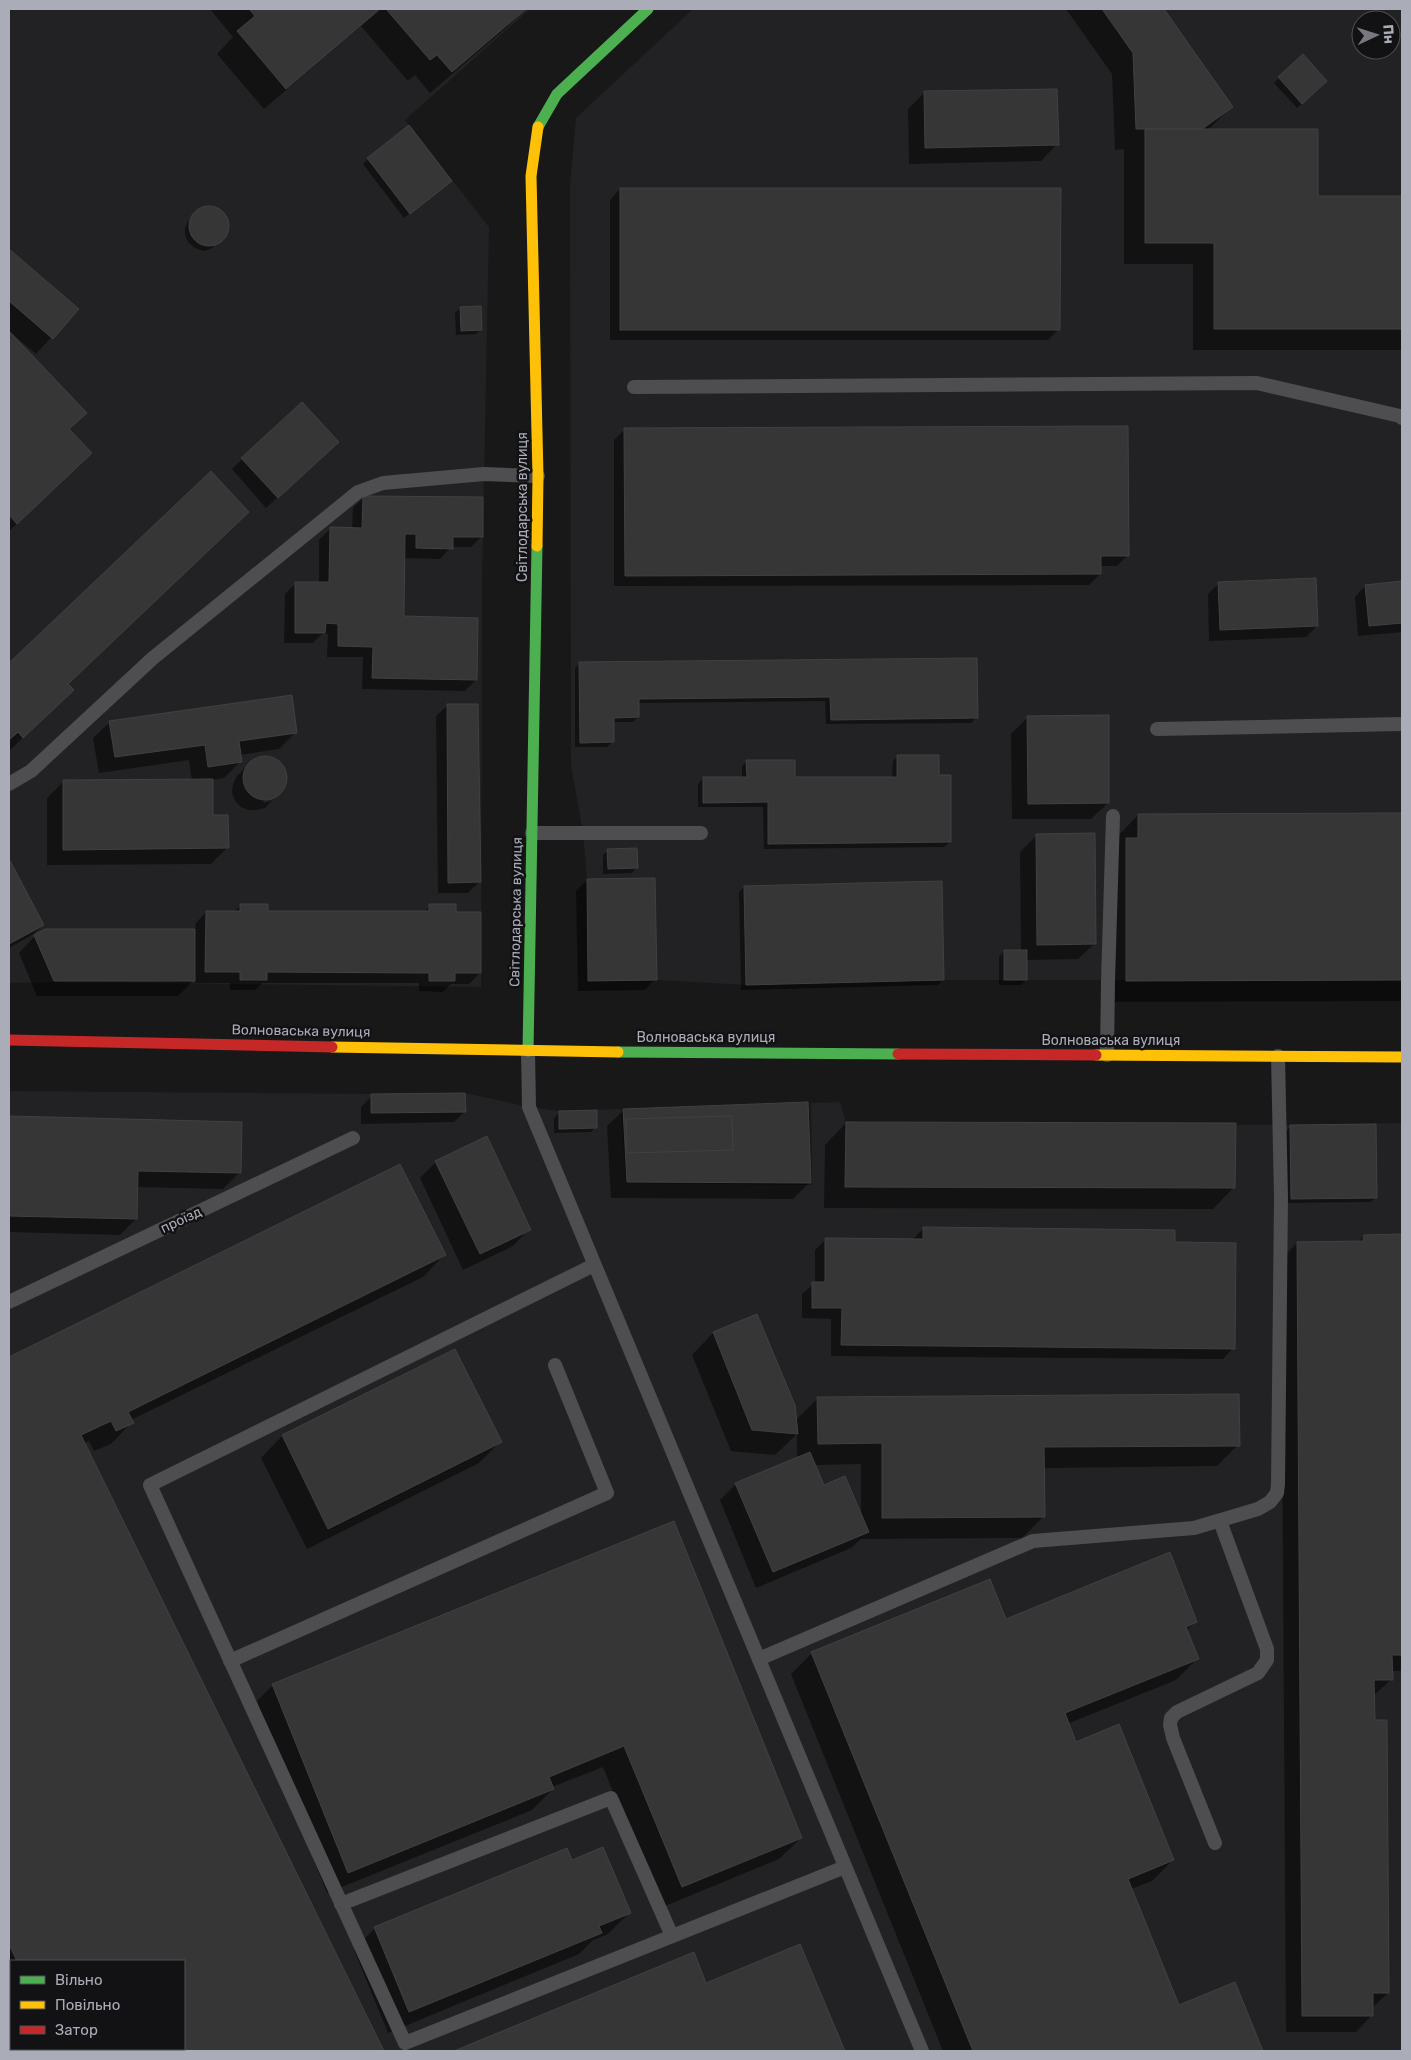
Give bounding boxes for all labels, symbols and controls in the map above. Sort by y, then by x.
north arrow [1351,10,1401,60]
text: Пн [1379,24,1398,44]
street label: Світлодарська вулиця [514,432,531,582]
street label: Світлодарська вулиця [506,837,526,987]
street label: Волноваська вулиця [231,1021,371,1041]
street label: Волноваська вулиця [637,1029,775,1046]
street label: Волноваська вулиця [1042,1032,1180,1049]
street label: проїзд [158,1203,204,1237]
legend [10,1960,185,2050]
text: Вільно [55,1971,103,1989]
text: Повільно [55,1996,120,2014]
text: Затор [55,2021,98,2039]

